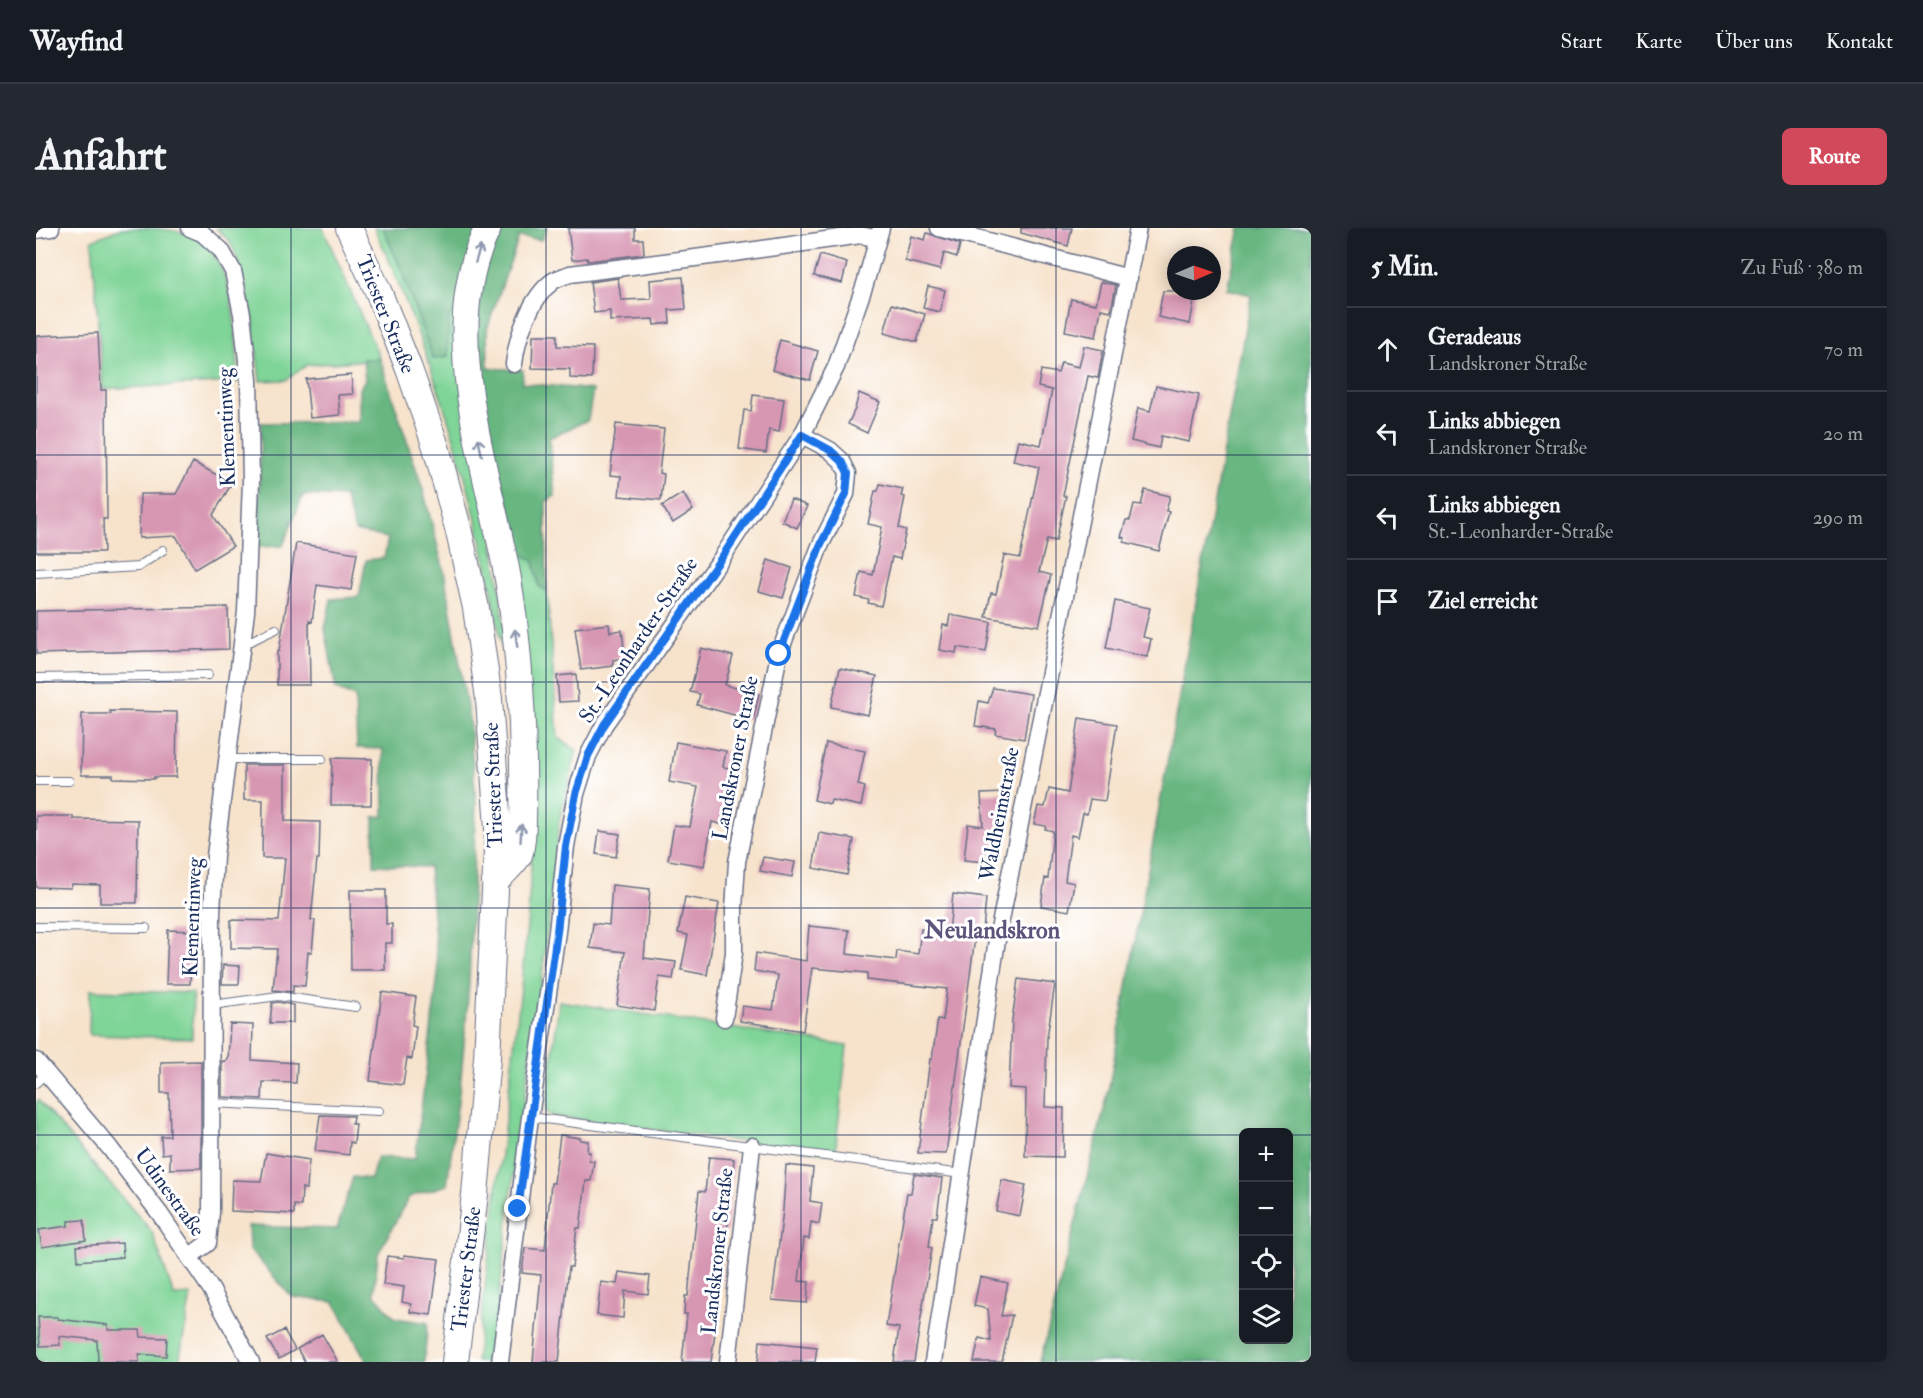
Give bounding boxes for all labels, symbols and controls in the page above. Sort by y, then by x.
text: Wayfind [30,24,123,59]
text: Start [1560,28,1602,55]
text: Karte [1635,28,1682,55]
text: Über uns [1715,28,1793,55]
text: Kontakt [1826,28,1893,55]
button: Route [1782,128,1887,185]
text: Anfahrt [36,130,167,182]
one-way arrow [474,245,485,264]
north arrow [1167,246,1221,300]
street label: Triester Straße [350,251,422,378]
text: 5 Min. [1371,251,1438,283]
text: Zu Fuß · 380 m [1741,255,1863,280]
text: Geradeaus [1428,323,1521,351]
icon: ahead [1371,333,1404,366]
text: 70 m [1824,337,1863,362]
text: Landskroner Straße [1428,351,1587,376]
street label: Klementinweg [211,366,242,487]
text: Links abbiegen [1428,407,1561,435]
icon: left [1371,417,1404,450]
text: 20 m [1823,421,1863,446]
text: Landskroner Straße [1428,435,1587,460]
one-way arrow [474,437,485,457]
text: Links abbiegen [1428,491,1561,519]
icon: left [1371,501,1404,534]
text: 290 m [1813,505,1863,530]
text: St.-Leonharder-Straße [1428,519,1613,544]
street label: St.-Leonharder-Straße [573,552,704,728]
icon: arrive [1371,585,1404,618]
text: Ziel erreicht [1428,587,1538,615]
one-way arrow [510,629,521,649]
route start [765,640,791,666]
street label: Landskroner Straße [706,673,765,843]
street label: Triester Straße [478,722,509,848]
street label: Waldheimstraße [973,745,1026,884]
one-way arrow [516,823,527,843]
street label: Klementinweg [177,856,208,977]
district label: Neulandskron [923,915,1061,946]
map controls [1239,1128,1293,1344]
button: + [1239,1128,1293,1182]
street label: Udinestraße [128,1143,211,1242]
street label: Landskroner Straße [695,1166,740,1335]
button: − [1239,1182,1293,1236]
route end [504,1195,530,1221]
street label: Triester Straße [445,1205,488,1333]
button: locate [1239,1236,1293,1290]
button: layers [1239,1290,1293,1344]

